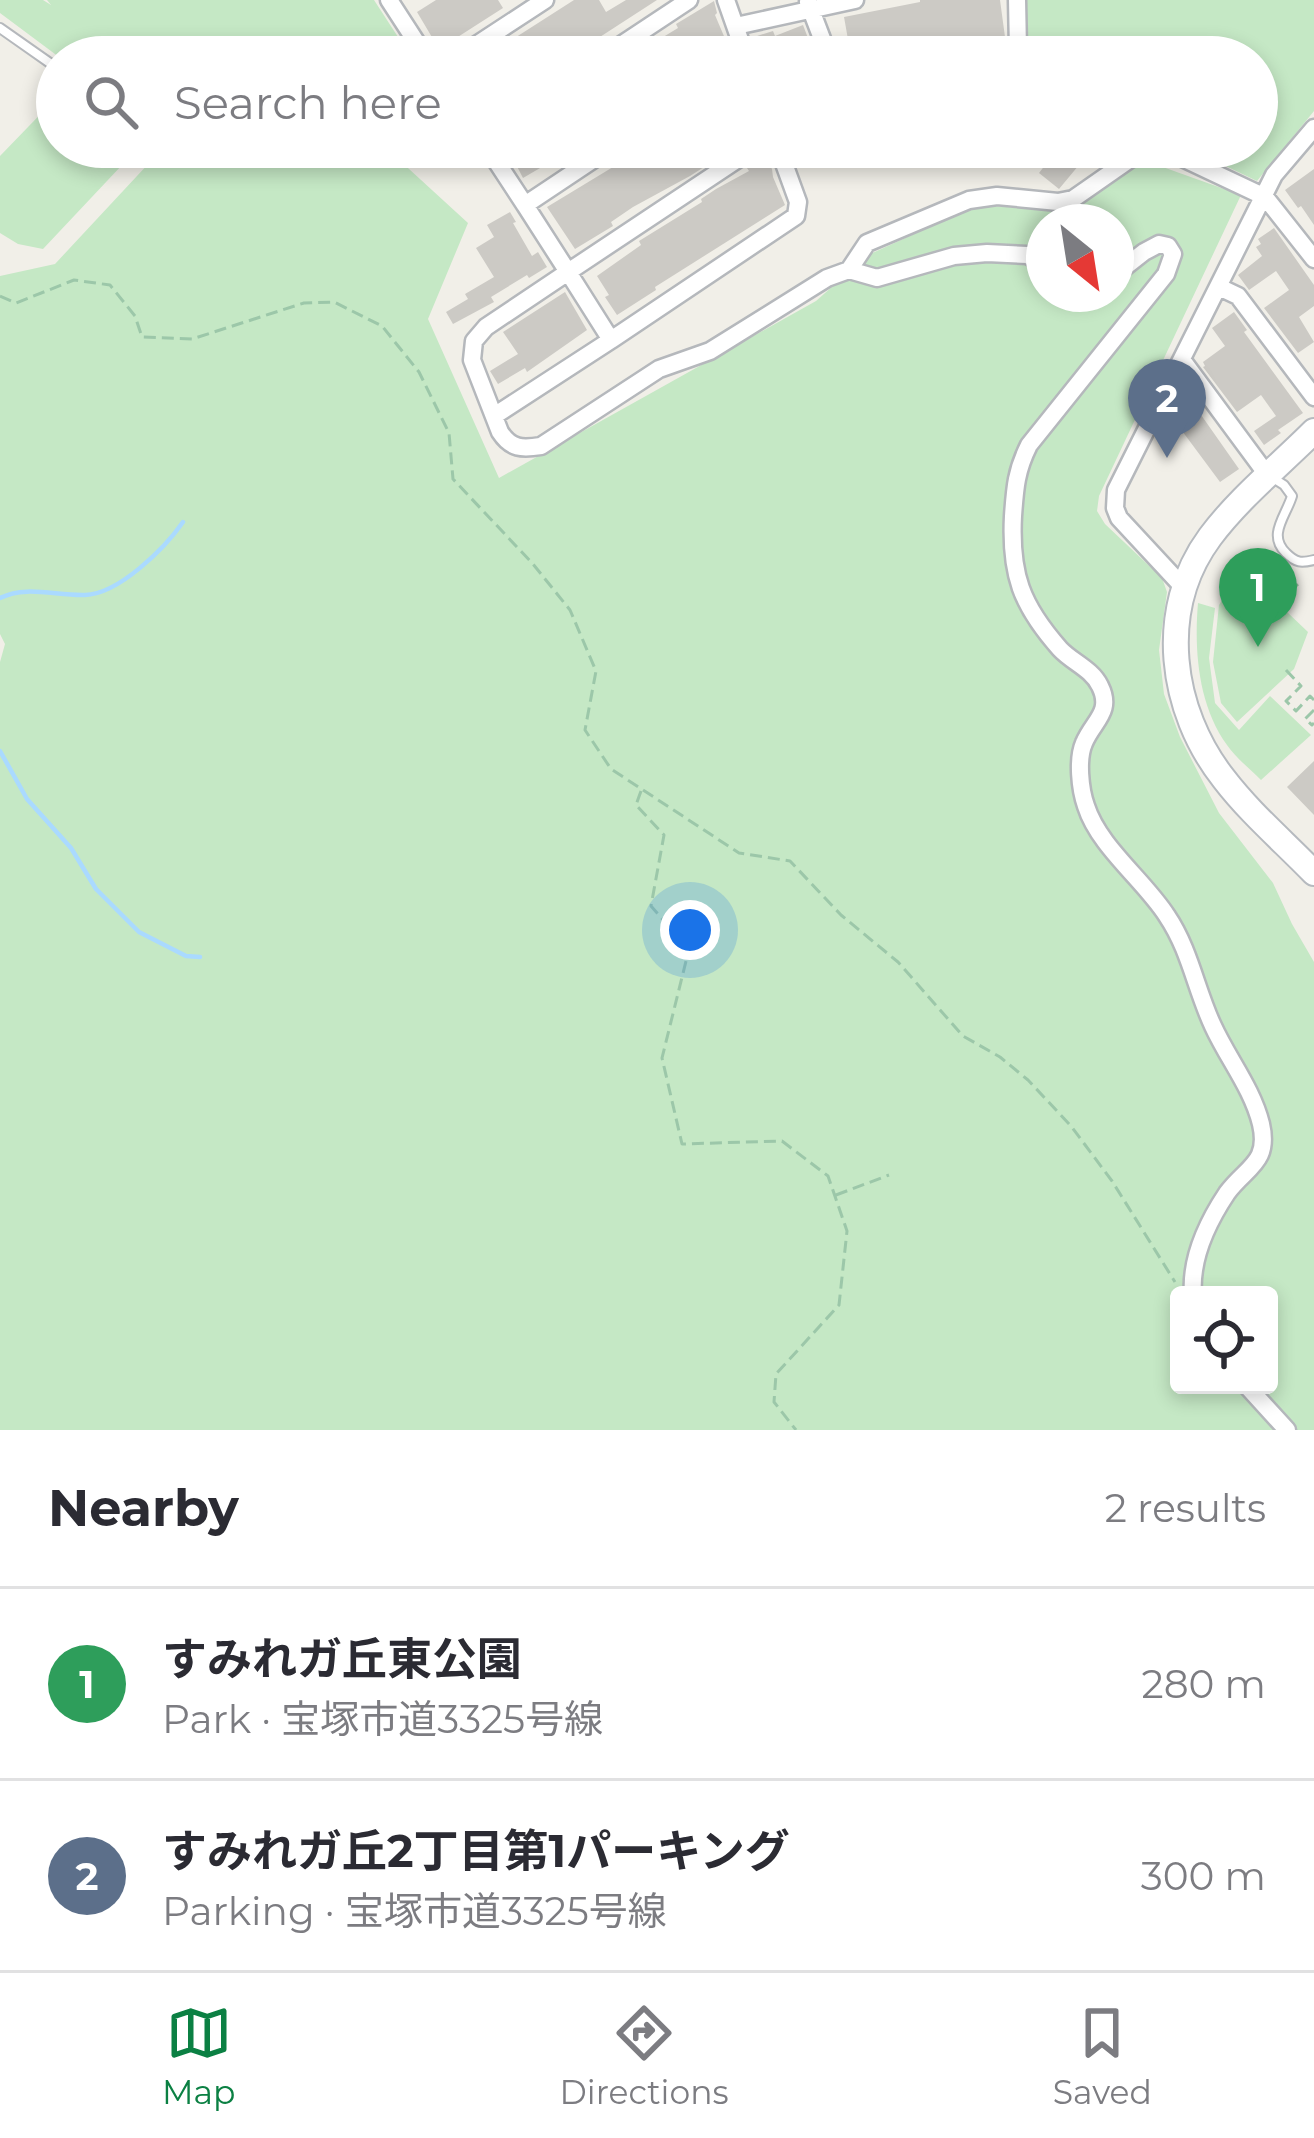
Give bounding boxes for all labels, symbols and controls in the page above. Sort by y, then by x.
search box [36,36,1278,168]
icon: search [78,69,144,135]
text: Search here [174,75,442,130]
north arrow [1026,204,1134,312]
pin: 2 [1128,359,1206,458]
pin: 1 [1219,548,1297,647]
your location [660,900,720,960]
map controls [1170,1286,1278,1394]
button: locate [1170,1286,1278,1394]
text: Nearby [48,1477,239,1539]
text: 2 results [1105,1484,1266,1532]
text: すみれガ丘東公園 [162,1631,522,1686]
text: 1 [79,1660,95,1708]
text: 280 m [1142,1660,1266,1708]
text: Park · 宝塚市道3325号線 [162,1695,603,1743]
text: すみれガ丘2丁目第1パーキング [162,1823,790,1878]
text: 2 [75,1852,99,1900]
text: 300 m [1141,1852,1266,1900]
text: Parking · 宝塚市道3325号線 [162,1887,667,1935]
tab: Map [162,2000,235,2112]
tab: Directions [560,2000,729,2112]
tab: Saved [1053,2000,1152,2112]

